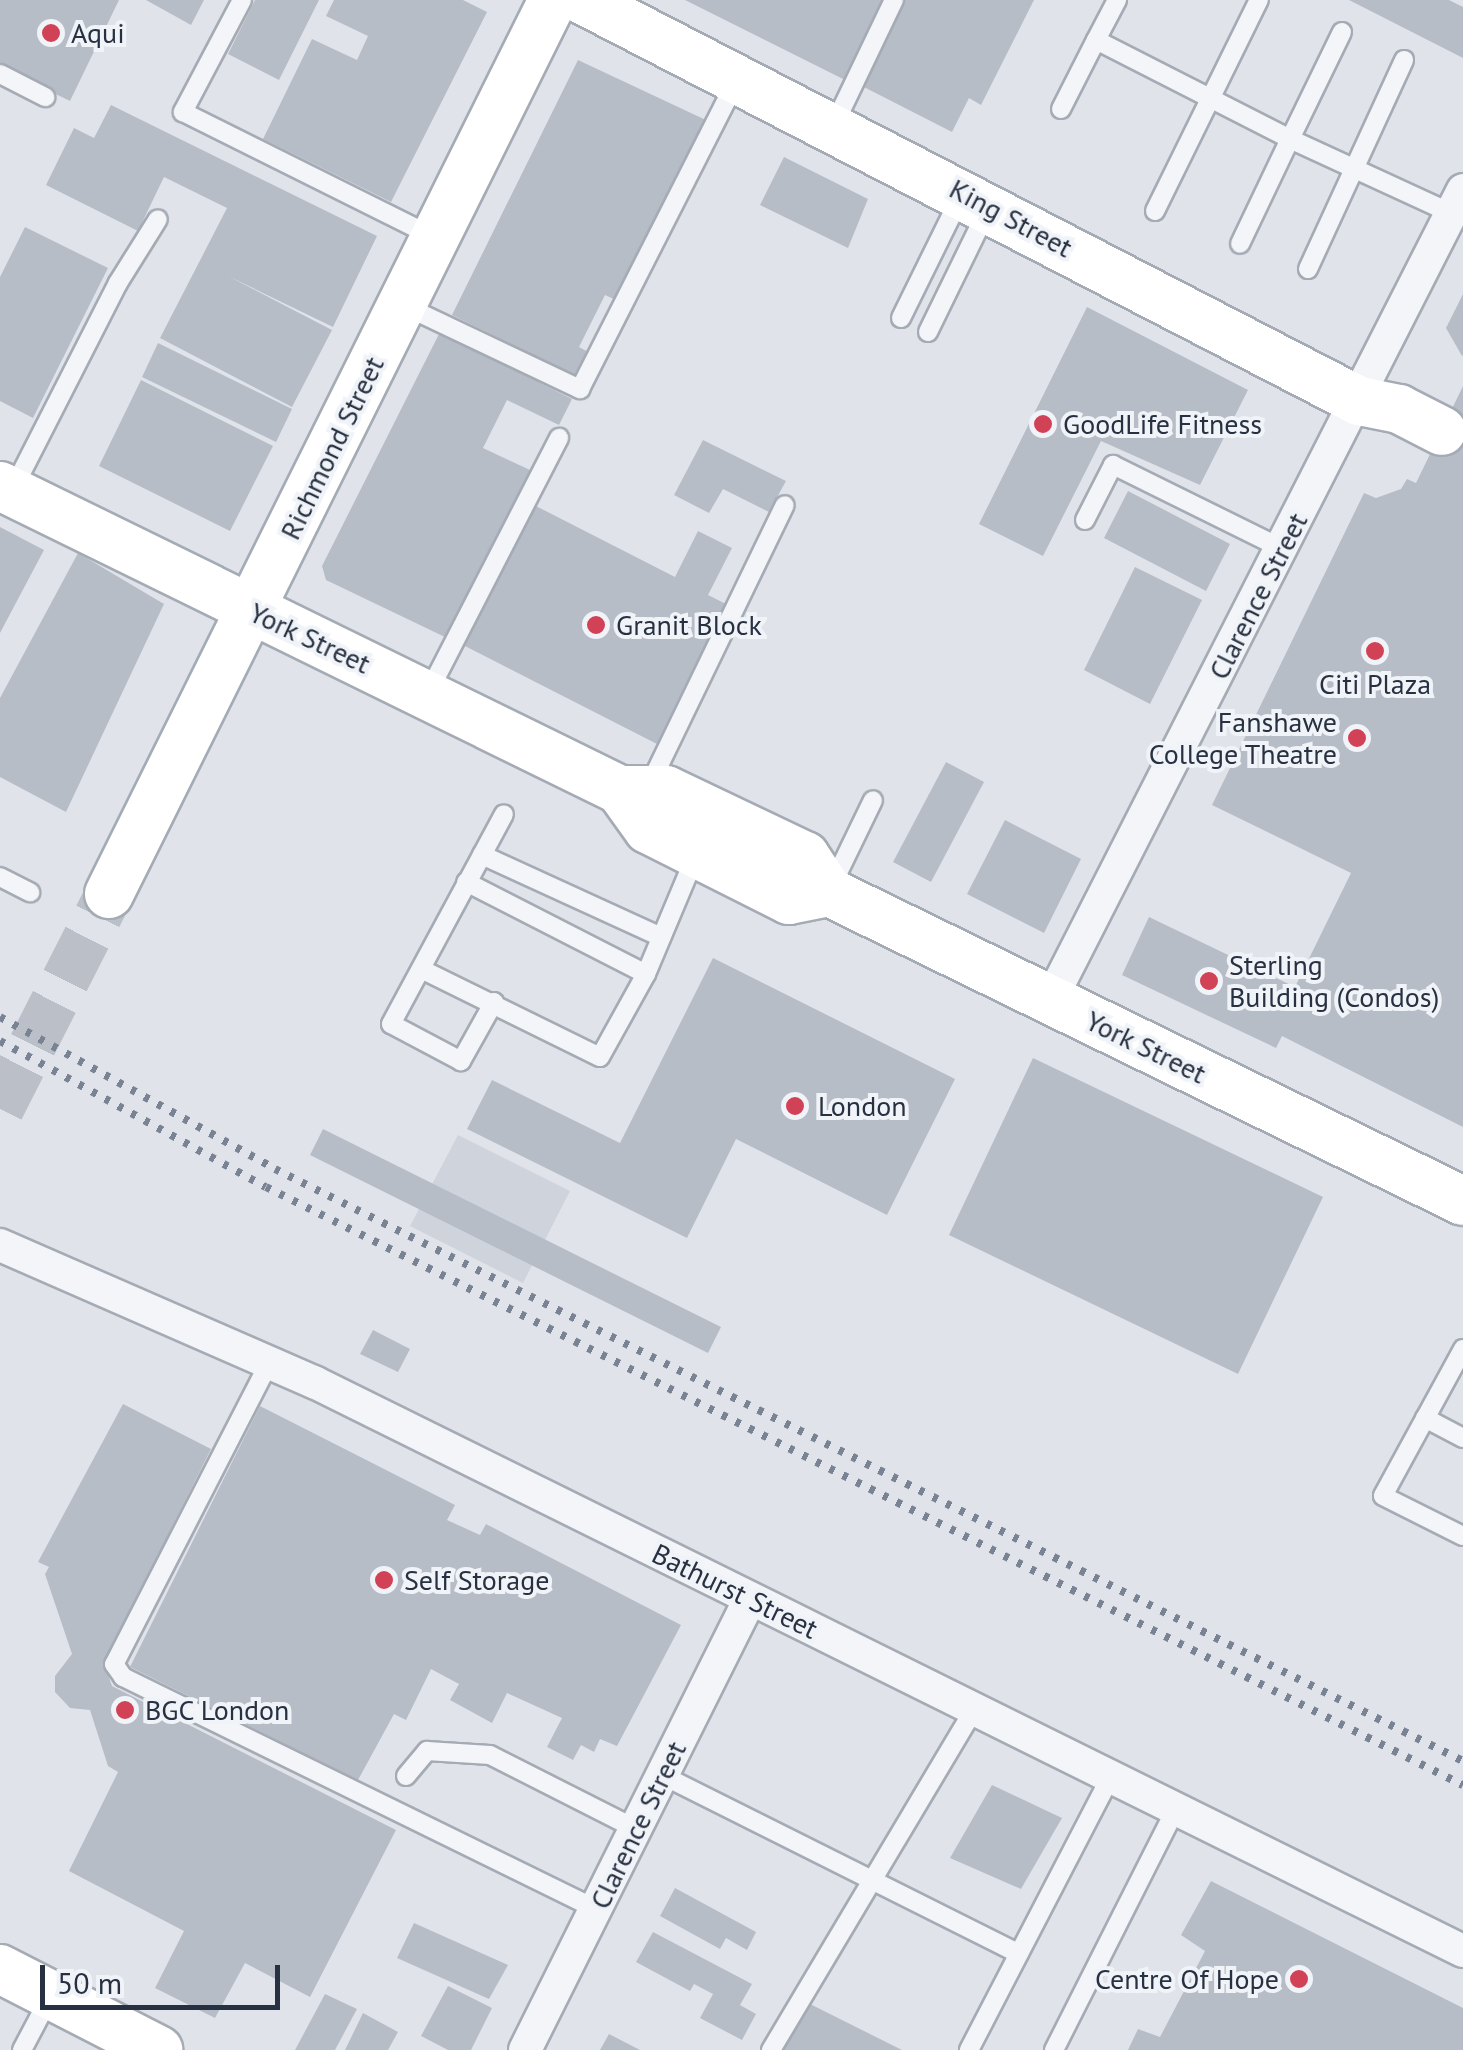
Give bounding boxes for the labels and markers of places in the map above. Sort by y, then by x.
place label: Aqui [71,16,125,50]
marker: Aqui [40,22,62,44]
place label: GoodLife Fitness [1063,407,1262,441]
marker: GoodLife Fitness [1032,413,1054,435]
place label: Granit Block [616,608,762,642]
marker: Granit Block [585,614,607,636]
marker: Citi Plaza [1364,640,1386,662]
place label: Citi Plaza [1319,667,1431,701]
place label: Fanshawe College Theatre [1148,705,1337,771]
marker: Fanshawe College Theatre [1346,727,1368,749]
place label: Sterling Building (Condos) [1229,948,1439,1014]
marker: Sterling Building (Condos) [1198,970,1220,992]
place label: London [818,1089,907,1123]
marker: London [782,1093,808,1119]
place label: Self Storage [404,1563,549,1597]
marker: Self Storage [373,1569,395,1591]
place label: BGC London [145,1693,290,1727]
marker: BGC London [114,1699,136,1721]
place label: Centre Of Hope [1095,1962,1279,1996]
marker: Centre Of Hope [1288,1968,1310,1990]

